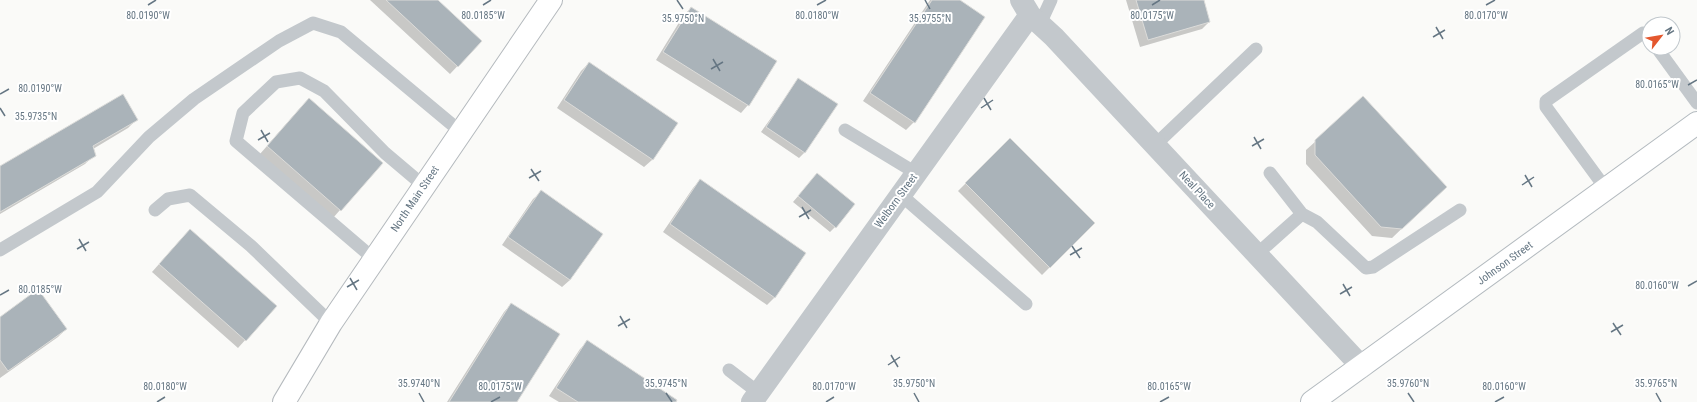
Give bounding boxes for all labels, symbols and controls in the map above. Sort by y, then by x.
text: 80.0190°W [126,10,170,21]
text: 80.0185°W [461,10,505,21]
text: 80.0180°W [795,10,839,21]
text: 80.0175°W [1130,10,1174,21]
text: 80.0170°W [1464,10,1508,21]
text: 35.9750°N [662,13,704,24]
text: 35.9755°N [909,13,951,24]
north arrow [1641,16,1681,56]
text: N [1662,25,1677,38]
text: 80.0165°W [1635,79,1679,90]
text: 80.0190°W [18,83,62,94]
text: 35.9735°N [15,111,57,122]
street label: North Main Street [388,164,442,234]
street label: Neal Place [1176,169,1218,211]
street label: Welborn Street [872,171,920,231]
street label: Johnson Street [1475,238,1535,288]
text: 80.0160°W [1635,280,1679,291]
text: 80.0185°W [18,284,62,295]
text: 35.9740°N [398,378,440,389]
text: 35.9745°N [645,378,687,389]
text: 35.9750°N [893,378,935,389]
text: 35.9760°N [1387,378,1429,389]
text: 35.9765°N [1635,378,1677,389]
text: 80.0180°W [143,381,187,392]
text: 80.0175°W [478,381,522,392]
text: 80.0170°W [812,381,856,392]
text: 80.0165°W [1147,381,1191,392]
text: 80.0160°W [1482,381,1526,392]

